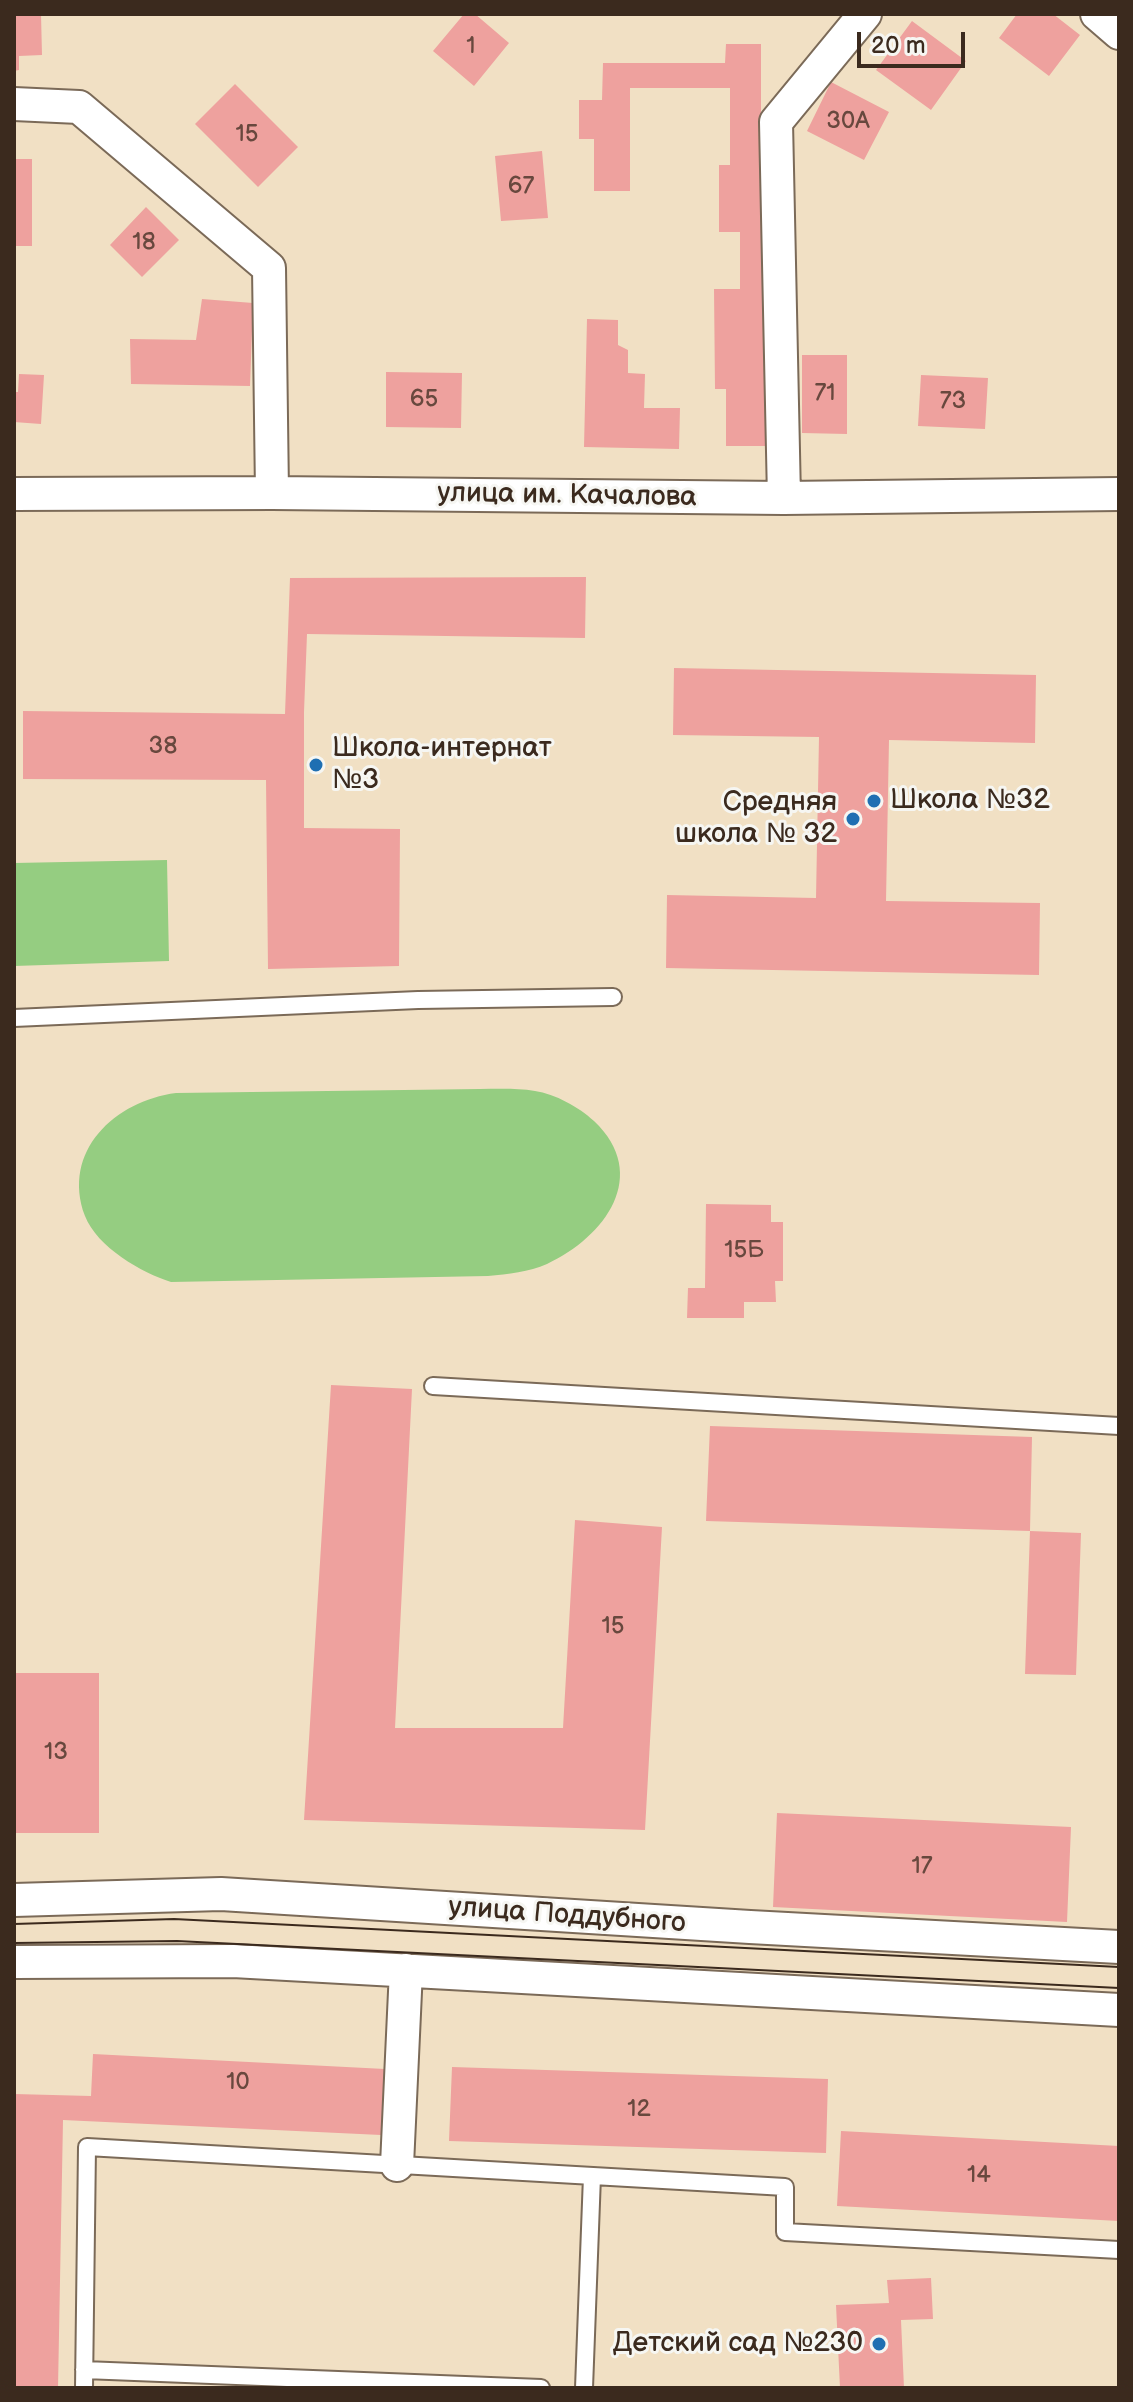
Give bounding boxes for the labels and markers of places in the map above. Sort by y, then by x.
place label: Школа-интернат №3 [332,732,552,798]
marker: Школа-интернат №3 [307,756,325,774]
place label: Школа №32 [890,784,1050,818]
place label: Средняя школа № 32 [675,786,837,852]
marker: Школа №32 [865,792,883,810]
marker: Средняя школа № 32 [844,810,862,828]
place label: Детский сад №230 [613,2327,863,2361]
marker: Детский сад №230 [870,2335,888,2353]

